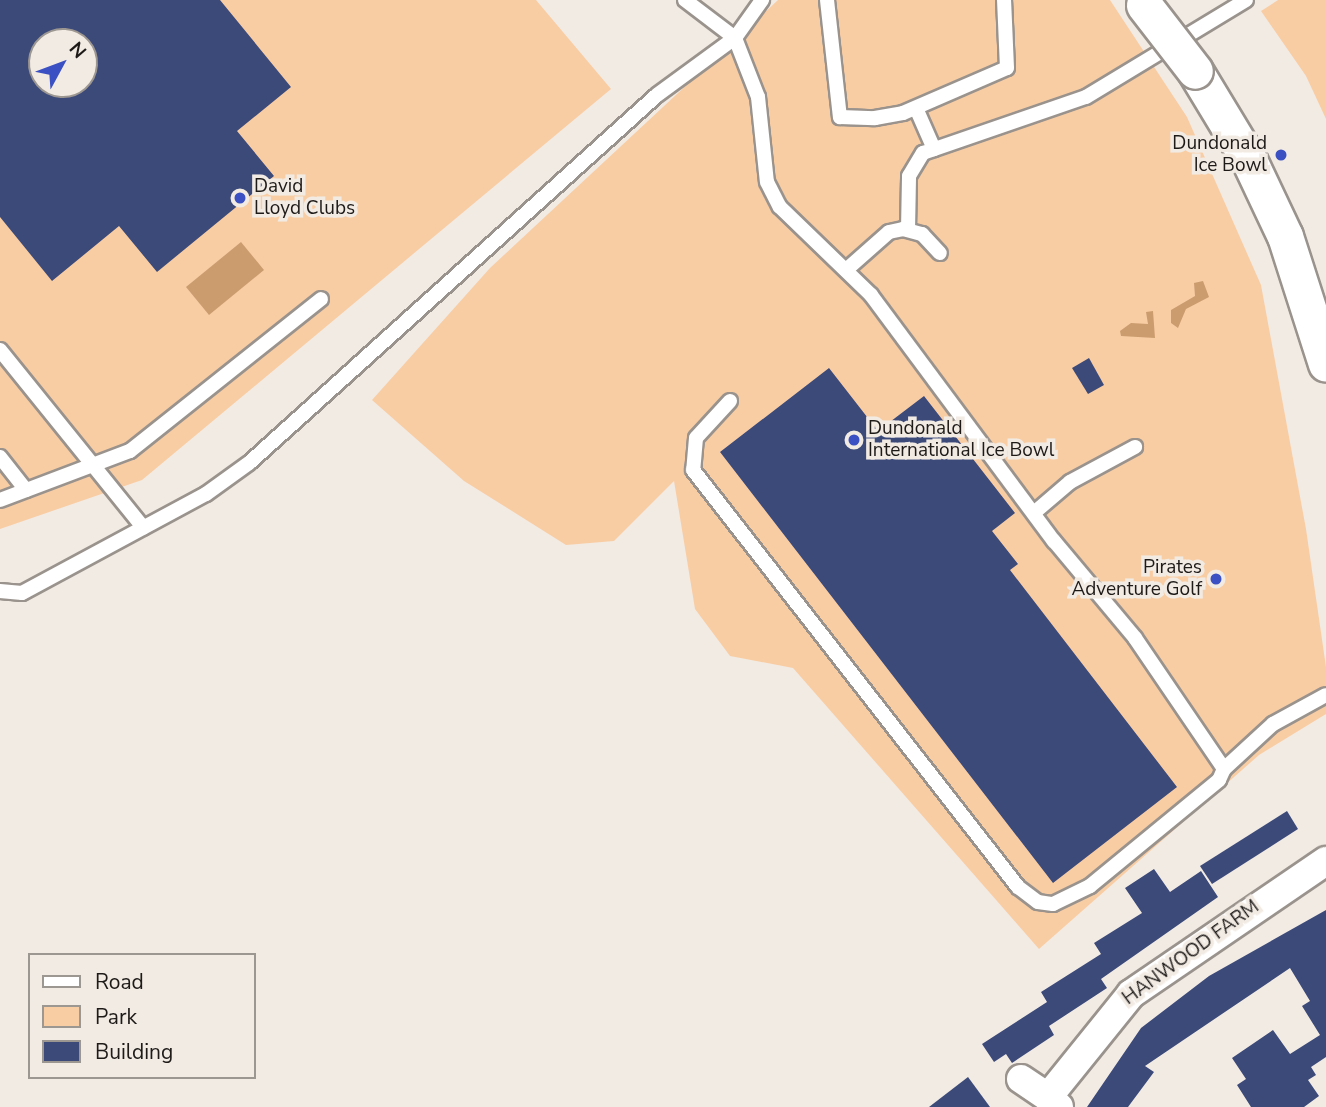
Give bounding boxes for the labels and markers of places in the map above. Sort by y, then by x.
place label: Dundonald Ice Bowl [1172,133,1267,177]
marker: Dundonald Ice Bowl [1273,147,1289,163]
place label: David Lloyd Clubs [254,176,355,220]
marker: David Lloyd Clubs [232,190,248,206]
place label: Dundonald International Ice Bowl [868,418,1054,462]
marker: Dundonald International Ice Bowl [846,432,862,448]
place label: Pirates Adventure Golf [1071,557,1202,601]
marker: Pirates Adventure Golf [1208,571,1224,587]

